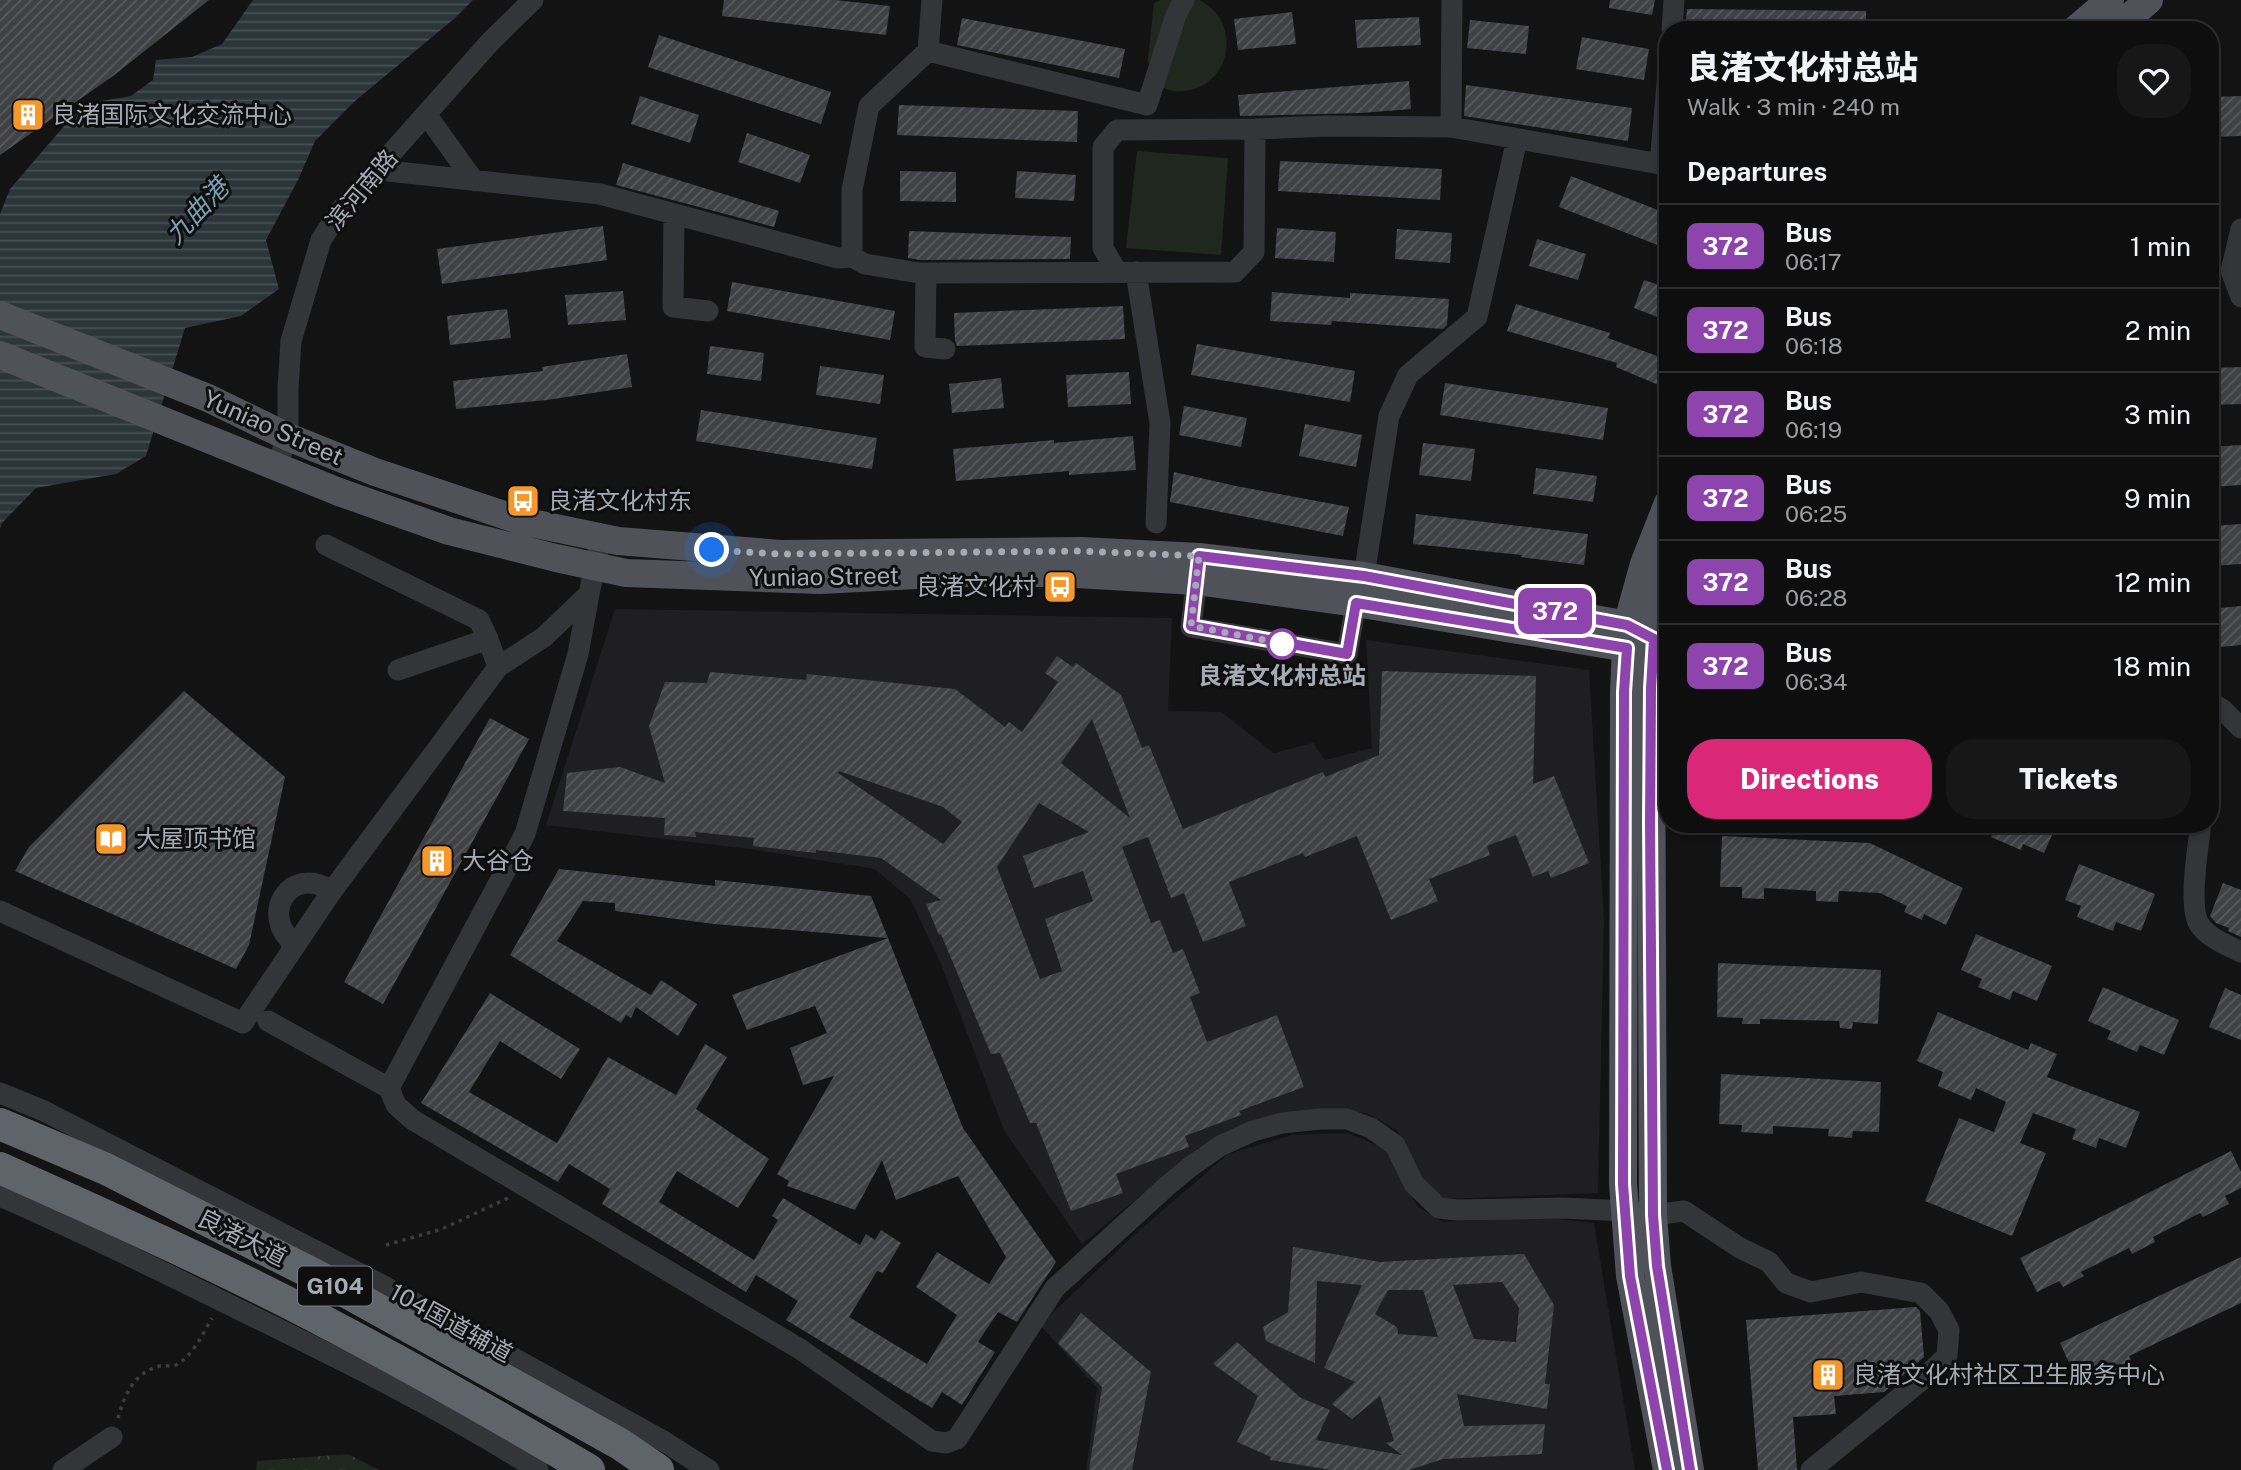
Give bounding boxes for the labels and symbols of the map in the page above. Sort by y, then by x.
building icon: 良渚国际文化交流中心 [9,96,47,134]
place label: 良渚国际文化交流中心 [52,100,292,128]
street label: 滨河南路 [320,144,403,235]
water label: 九曲港 [159,169,237,250]
street label: Yuniao Street [199,384,348,470]
bus stop icon: 良渚文化村东 [504,482,542,520]
place label: 良渚文化村东 [548,486,692,514]
your location [694,532,729,567]
street label: Yuniao Street [749,561,899,591]
bus stop icon: 良渚文化村 [1041,568,1079,606]
place label: 良渚文化村 [916,572,1036,600]
line badge: 372 [1515,588,1595,634]
marker: 良渚文化村总站 [1267,629,1297,659]
place label: 良渚文化村总站 [1198,661,1366,689]
library icon: 大屋顶书馆 [92,820,130,858]
place label: 大屋顶书馆 [136,824,256,852]
building icon: 大谷仓 [418,842,456,880]
place label: 大谷仓 [462,846,534,874]
street label: 良渚大道 [193,1203,292,1271]
road number: G104 [298,1266,372,1306]
street label: 104国道辅道 [385,1277,518,1367]
building icon: 良渚文化村社区卫生服务中心 [1809,1356,1847,1394]
place label: 良渚文化村社区卫生服务中心 [1853,1360,2165,1388]

